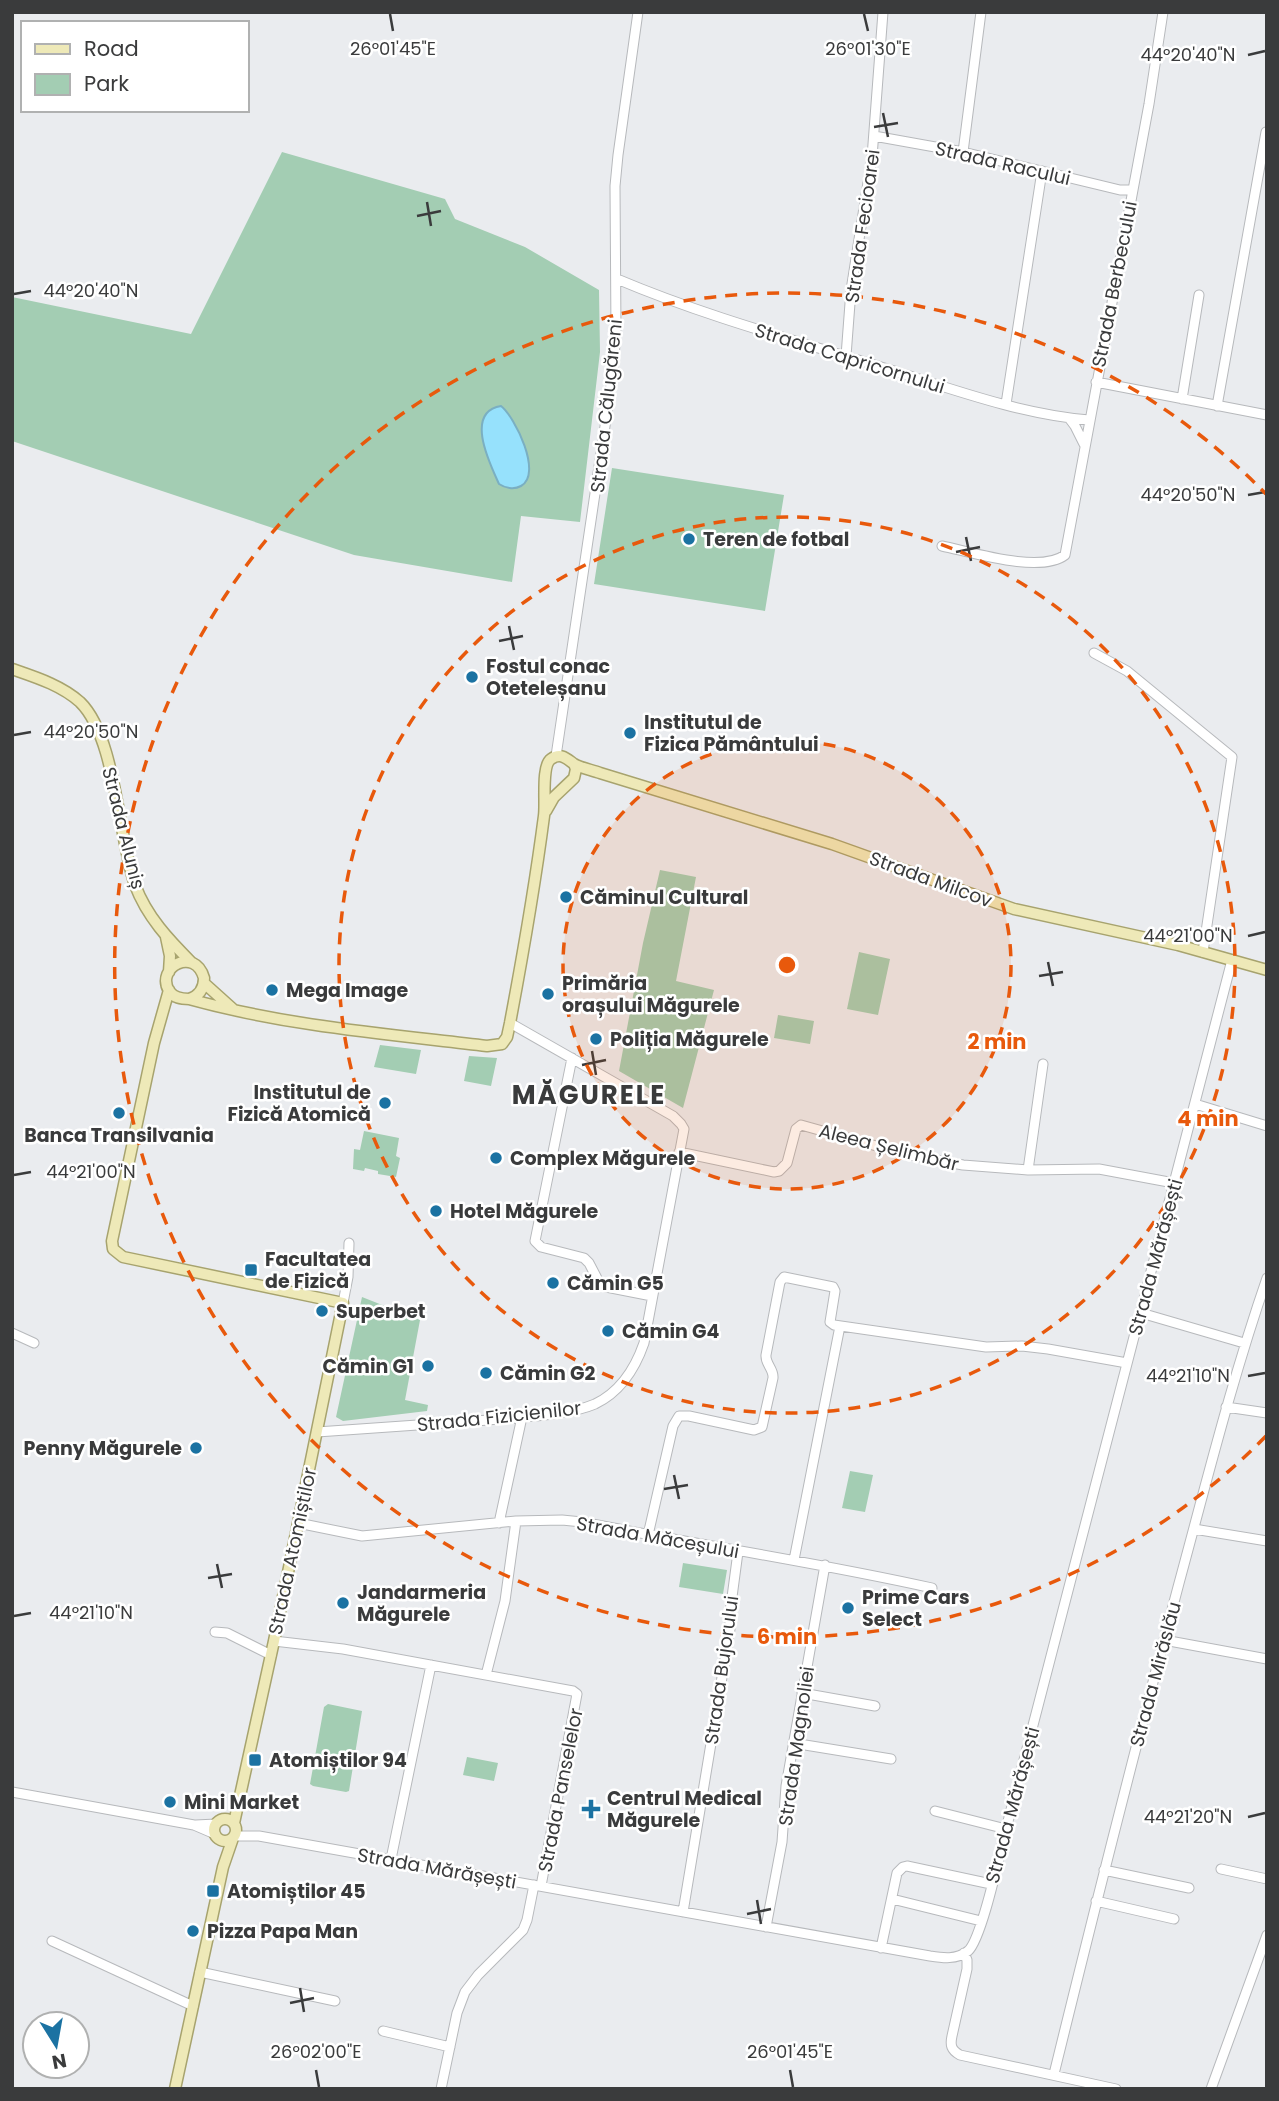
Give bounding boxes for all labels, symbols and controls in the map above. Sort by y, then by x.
legend [21,21,248,112]
text: Road [84,34,139,63]
text: 26°01'45"E [350,36,436,61]
text: 26°01'30"E [825,36,911,61]
text: 44°20'40"N [1140,42,1236,67]
text: Park [84,69,129,98]
street label: Strada Racului [932,135,1073,192]
street label: Strada Fecioarei [838,148,887,305]
street label: Strada Berbecului [1085,199,1144,370]
text: 44°20'40"N [43,278,139,303]
street label: Strada Capricornului [751,317,948,400]
street label: Strada Călugăreni [584,318,629,494]
text: 44°20'50"N [1140,482,1236,507]
place label: Teren de fotbal [703,526,849,553]
marker: Teren de fotbal [681,531,697,547]
place label: Fostul conac Oteteleșanu [486,653,610,702]
marker: Fostul conac Oteteleșanu [464,669,480,685]
place label: Institutul de Fizica Pământului [644,709,819,758]
text: 44°20'50"N [43,719,139,744]
marker: Institutul de Fizica Pământului [622,725,638,741]
street label: Strada Aluniș [95,764,152,892]
street label: Strada Milcov [866,845,996,914]
place label: Căminul Cultural [580,884,748,911]
marker: Căminul Cultural [558,889,574,905]
text: 44°21'00"N [1143,923,1233,948]
centre of rings [775,953,799,977]
place label: Primăria orașului Măgurele [562,970,740,1019]
place label: Mega Image [286,977,409,1004]
marker: Mega Image [264,982,280,998]
marker: Primăria orașului Măgurele [540,986,556,1002]
place label: Poliția Măgurele [610,1026,769,1053]
text: 2 min [967,1027,1027,1056]
marker: Poliția Măgurele [588,1031,604,1047]
district label: MĂGURELE [512,1077,666,1113]
place label: Institutul de Fizică Atomică [228,1079,371,1128]
marker: Institutul de Fizică Atomică [377,1095,393,1111]
text: 4 min [1177,1104,1239,1133]
marker: Banca Transilvania [111,1105,127,1121]
street label: Aleea Șelimbăr [816,1117,962,1178]
place label: Banca Transilvania [24,1122,214,1149]
place label: Complex Măgurele [510,1145,696,1172]
marker: Complex Măgurele [488,1150,504,1166]
text: 44°21'00"N [46,1159,136,1184]
street label: Strada Mărășești [1122,1176,1189,1338]
place label: Hotel Măgurele [450,1198,599,1225]
marker: Hotel Măgurele [428,1203,444,1219]
place label: Facultatea de Fizică [265,1246,371,1295]
marker: Facultatea de Fizică [243,1262,259,1278]
place label: Cămin G5 [567,1270,664,1297]
marker: Cămin G5 [545,1275,561,1291]
place label: Superbet [336,1298,426,1325]
marker: Superbet [314,1303,330,1319]
place label: Cămin G4 [622,1318,719,1345]
marker: Cămin G4 [600,1323,616,1339]
place label: Cămin G1 [322,1353,414,1380]
marker: Cămin G1 [420,1358,436,1374]
place label: Cămin G2 [500,1360,595,1387]
text: 44°21'10"N [1146,1363,1230,1388]
marker: Cămin G2 [478,1365,494,1381]
street label: Strada Fizicienilor [416,1394,583,1439]
place label: Penny Măgurele [24,1435,182,1462]
marker: Penny Măgurele [188,1440,204,1456]
street label: Strada Atomiștilor [262,1465,323,1637]
street label: Strada Măceșului [574,1510,741,1565]
place label: Jandarmeria Măgurele [357,1579,486,1628]
place label: Prime Cars Select [862,1584,970,1633]
street label: Strada Bujorului [698,1594,745,1746]
marker: Jandarmeria Măgurele [335,1595,351,1611]
street label: Strada Mirăslău [1123,1599,1188,1750]
text: 44°21'10"N [49,1600,133,1625]
marker: Prime Cars Select [840,1600,856,1616]
text: 6 min [757,1622,817,1651]
street label: Strada Magnoliei [772,1665,821,1828]
street label: Strada Panselelor [531,1706,590,1875]
street label: Strada Mărășești [979,1724,1046,1886]
place label: Atomiștilor 94 [269,1747,407,1774]
marker: Atomiștilor 94 [247,1752,263,1768]
place label: Centrul Medical Măgurele [607,1785,762,1834]
place label: Mini Market [184,1789,299,1816]
marker: Mini Market [162,1794,178,1810]
marker: Centrul Medical Măgurele [581,1799,601,1819]
text: 44°21'20"N [1144,1804,1232,1829]
street label: Strada Mărășești [355,1841,519,1896]
place label: Atomiștilor 45 [227,1878,366,1905]
marker: Atomiștilor 45 [205,1883,221,1899]
place label: Pizza Papa Man [207,1918,358,1945]
marker: Pizza Papa Man [185,1923,201,1939]
north arrow [21,2010,91,2080]
text: 26°02'00"E [271,2039,361,2064]
text: 26°01'45"E [747,2039,833,2064]
text: N [50,2047,69,2076]

